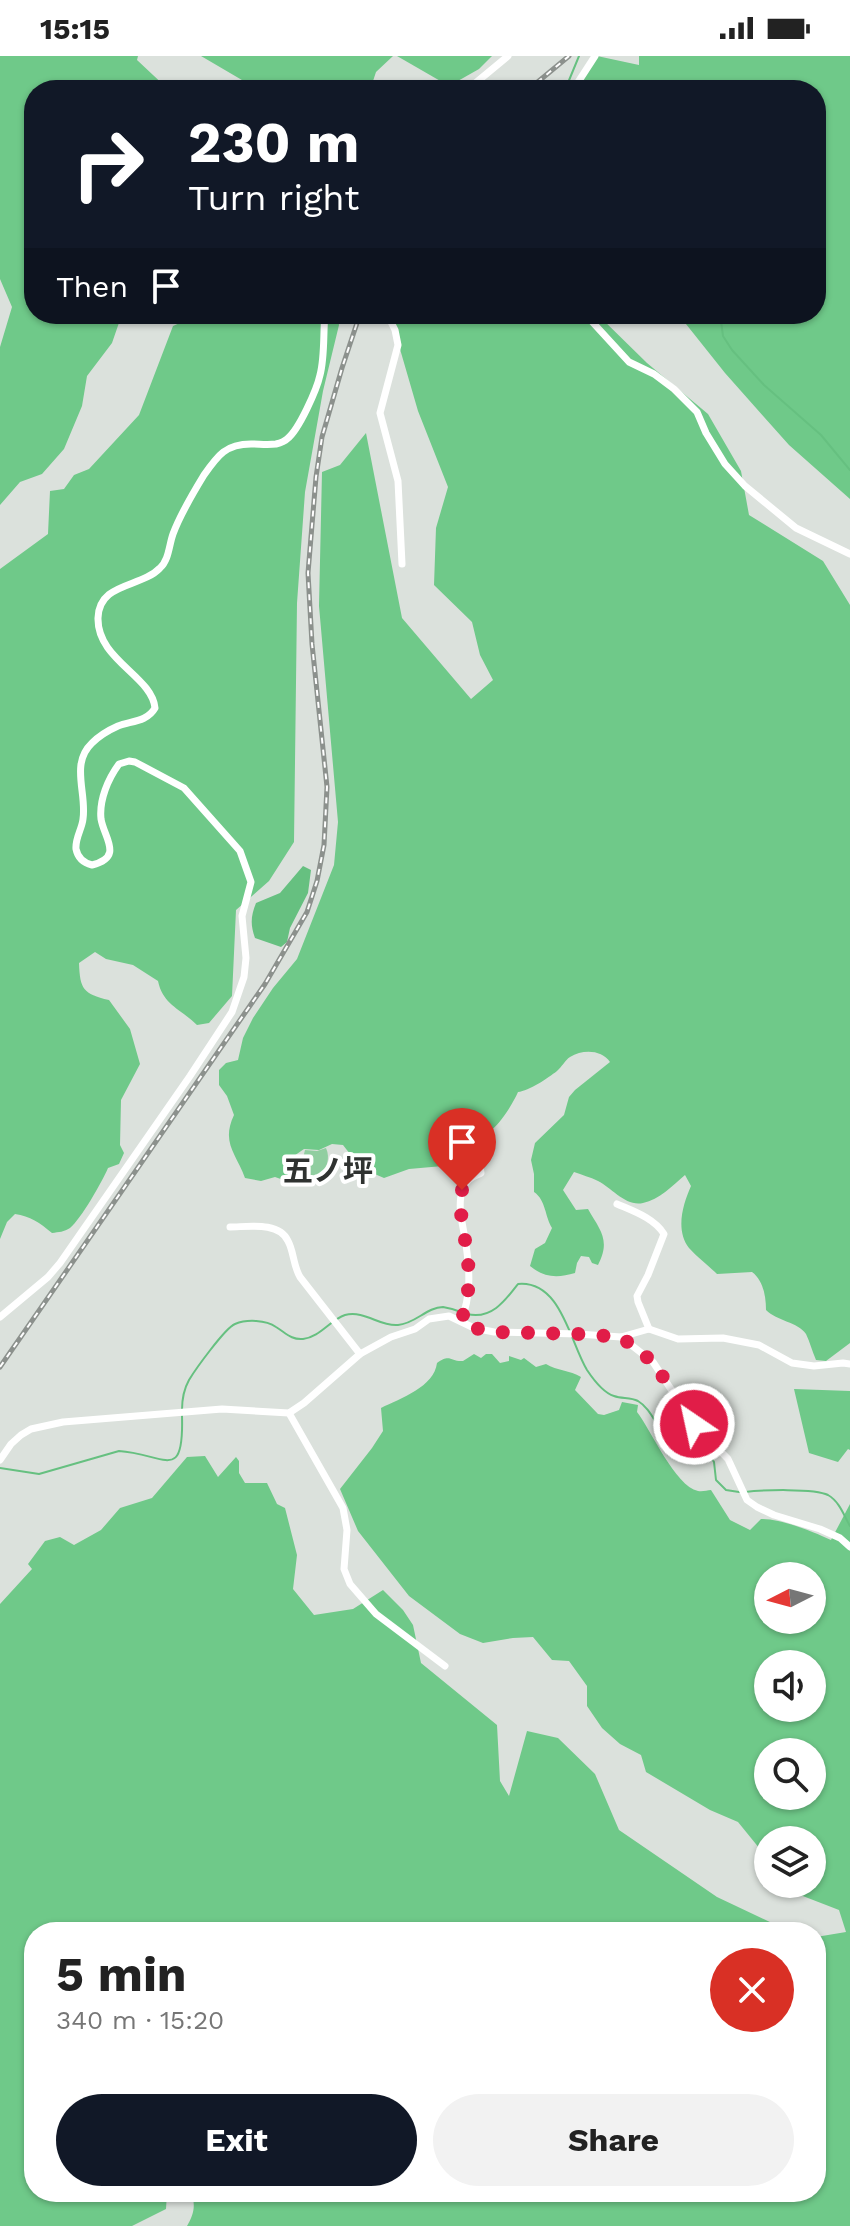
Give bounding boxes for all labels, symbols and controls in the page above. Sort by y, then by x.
text: 15:15 [40,11,110,46]
text: 230 m [188,110,359,176]
icon: right [56,112,160,216]
text: Turn right [188,177,359,219]
icon: arrive [144,264,188,308]
text: Then [56,269,128,304]
pin [428,1108,496,1190]
icon: arrive [440,1120,484,1164]
district label: 五ノ坪 [283,1153,373,1188]
position arrow [652,1382,736,1466]
north arrow [754,1562,826,1634]
map controls [754,1562,826,1898]
button: sound [754,1650,826,1722]
button: search [754,1738,826,1810]
button: layers [754,1826,826,1898]
text: 5 min [56,1946,187,2003]
button: close [710,1948,794,2032]
text: 340 m · 15:20 [56,2005,224,2035]
button: Exit [56,2094,417,2186]
button: Share [433,2094,794,2186]

